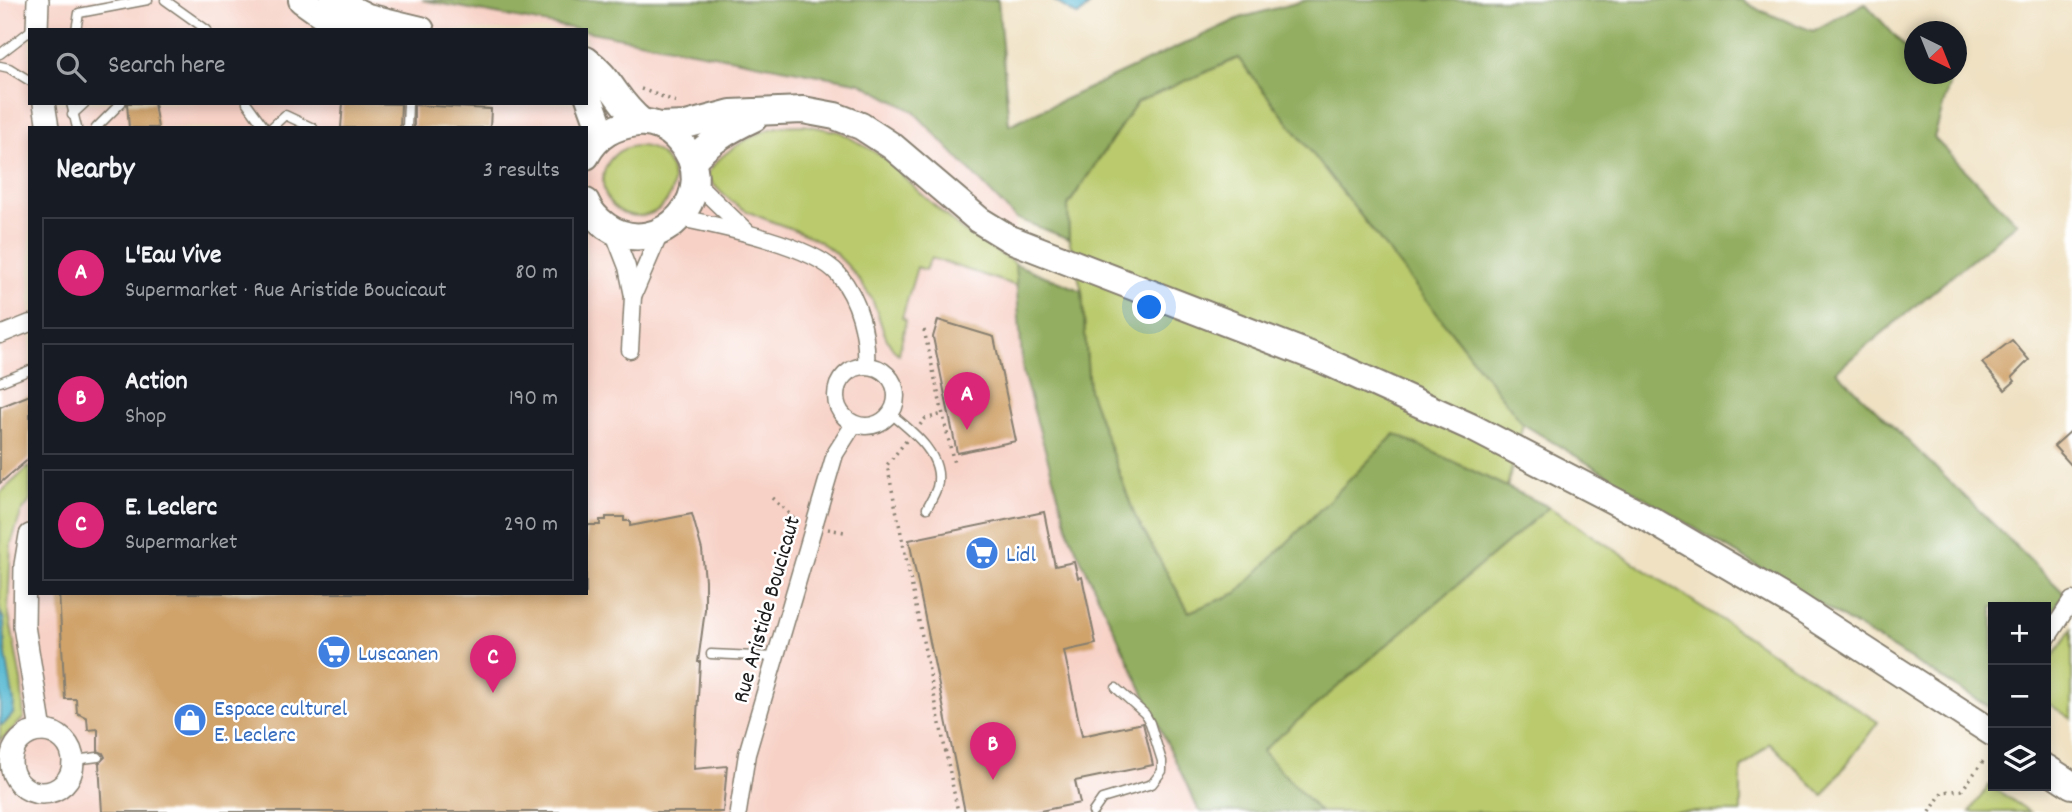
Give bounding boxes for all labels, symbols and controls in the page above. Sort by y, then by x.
north arrow [1904,21,1967,84]
search box [28,28,588,105]
icon: search [52,48,90,86]
text: Search here [108,48,226,85]
text: Nearby [56,150,134,193]
text: 3 results [483,155,560,188]
text: L'Eau Vive [125,238,221,275]
text: A [75,257,87,290]
text: 80 m [515,257,558,290]
text: Supermarket · Rue Aristide Boucicaut [125,275,447,308]
your location [1132,290,1166,324]
text: Action [125,364,188,401]
pin: A [944,372,990,430]
text: B [76,383,86,416]
text: 190 m [509,383,558,416]
text: Shop [125,401,167,434]
text: E. Leclerc [125,490,217,527]
text: C [75,509,87,542]
text: 290 m [504,509,558,542]
street label: Rue Aristide Boucicaut [726,513,811,707]
text: Supermarket [125,527,237,560]
supermarket icon: Lidl [963,534,1001,572]
place label: Lidl [1006,540,1036,573]
map controls [1988,602,2051,791]
button: + [1988,602,2051,665]
supermarket icon: Luscanen [315,633,353,671]
pin: C [470,635,516,693]
place label: Luscanen [358,639,438,672]
button: − [1988,665,2051,728]
place label: Espace culturel E. Leclerc [214,694,348,753]
shop icon: Espace culturel E. Leclerc [171,701,209,739]
pin: B [970,722,1016,780]
button: layers [1988,728,2051,791]

